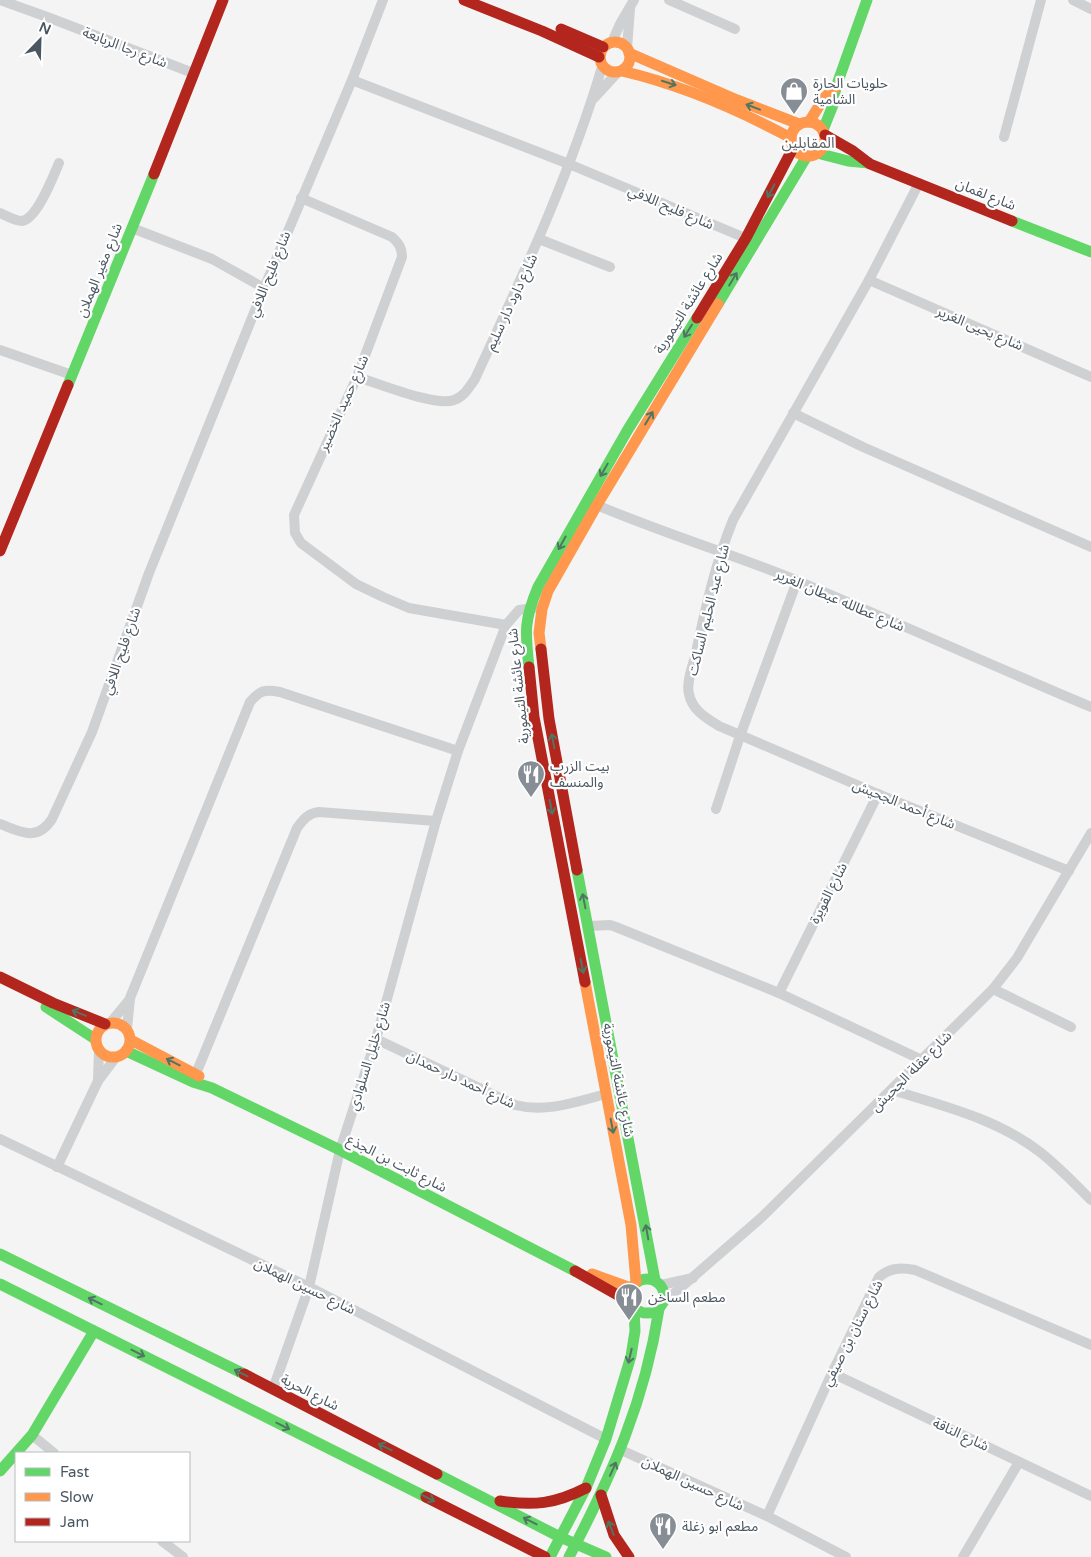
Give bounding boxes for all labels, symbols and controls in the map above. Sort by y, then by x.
north arrow [15,15,65,65]
text: N [36,18,53,39]
street label: شارع رجا الربابعة [79,24,170,73]
place label: حلويات الحارة الشامية [813,75,888,108]
shop icon: حلويات الحارة الشامية [779,76,809,115]
one-way arrow [661,79,677,89]
one-way arrow [746,101,761,111]
district label: المقابلين [781,134,835,152]
street label: شارع لقمان [953,175,1018,216]
street label: شارع فليح اللافي [625,182,716,235]
one-way arrow [766,184,776,199]
street label: شارع مغير الهملان [73,221,128,321]
street label: شارع فليح اللافي [244,229,297,321]
street label: شارع عائشة التيمورية [650,250,728,358]
street label: شارع داود دار سليم [482,251,543,354]
one-way arrow [729,273,739,287]
street label: شارع يحيى الغرير [932,302,1026,356]
one-way arrow [683,324,693,338]
street label: شارع حميد الخضير [314,352,374,456]
one-way arrow [645,412,655,426]
one-way arrow [599,463,609,477]
one-way arrow [557,536,567,550]
street label: شارع عبد الحليم الساكت [684,543,735,678]
street label: شارع عطالله عبطان الغرير [771,565,907,637]
street label: شارع فليح اللافي [99,605,146,698]
street label: شارع عائشة التيمورية [504,627,535,745]
one-way arrow [548,734,557,750]
place label: بيت الزرب والمنسف [550,758,610,791]
restaurant icon: بيت الزرب والمنسف [516,759,546,798]
street label: شارع أحمد الجحيش [849,775,958,835]
one-way arrow [547,798,556,814]
street label: شارع القويرة [806,860,853,928]
one-way arrow [579,893,588,909]
one-way arrow [577,958,587,974]
street label: شارع خليل السلوادي [345,1000,396,1113]
one-way arrow [72,1008,87,1018]
street label: شارع عائشة التيمورية [597,1022,638,1139]
street label: شارع عقلة الجحيش [867,1027,957,1117]
street label: شارع أحمد دار حمدان [403,1046,518,1114]
one-way arrow [166,1057,181,1066]
one-way arrow [608,1117,618,1133]
street label: شارع ثابت بن الجذع [343,1131,450,1198]
one-way arrow [641,1225,651,1241]
street label: شارع حسين الهملان [251,1255,358,1320]
street label: شارع سنان بن صيفي [818,1277,889,1390]
restaurant icon: مطعم الساخن [614,1282,644,1321]
place label: مطعم الساخن [648,1289,726,1308]
one-way arrow [88,1296,103,1305]
one-way arrow [130,1348,145,1358]
one-way arrow [625,1348,634,1364]
one-way arrow [234,1368,249,1377]
street label: شارع الحرية [277,1371,342,1416]
street label: شارع الناقة [929,1414,992,1457]
one-way arrow [275,1421,290,1431]
one-way arrow [378,1442,393,1452]
legend [15,1452,190,1542]
street label: شارع حسين الهملان [638,1452,746,1516]
one-way arrow [608,1462,618,1477]
text: Fast [60,1463,90,1481]
text: Slow [60,1488,94,1506]
one-way arrow [420,1494,435,1503]
restaurant icon: مطعم ابو زغلة [648,1511,678,1550]
text: Jam [60,1513,89,1531]
one-way arrow [523,1516,538,1525]
place label: مطعم ابو زغلة [682,1518,758,1537]
one-way arrow [606,1521,615,1536]

